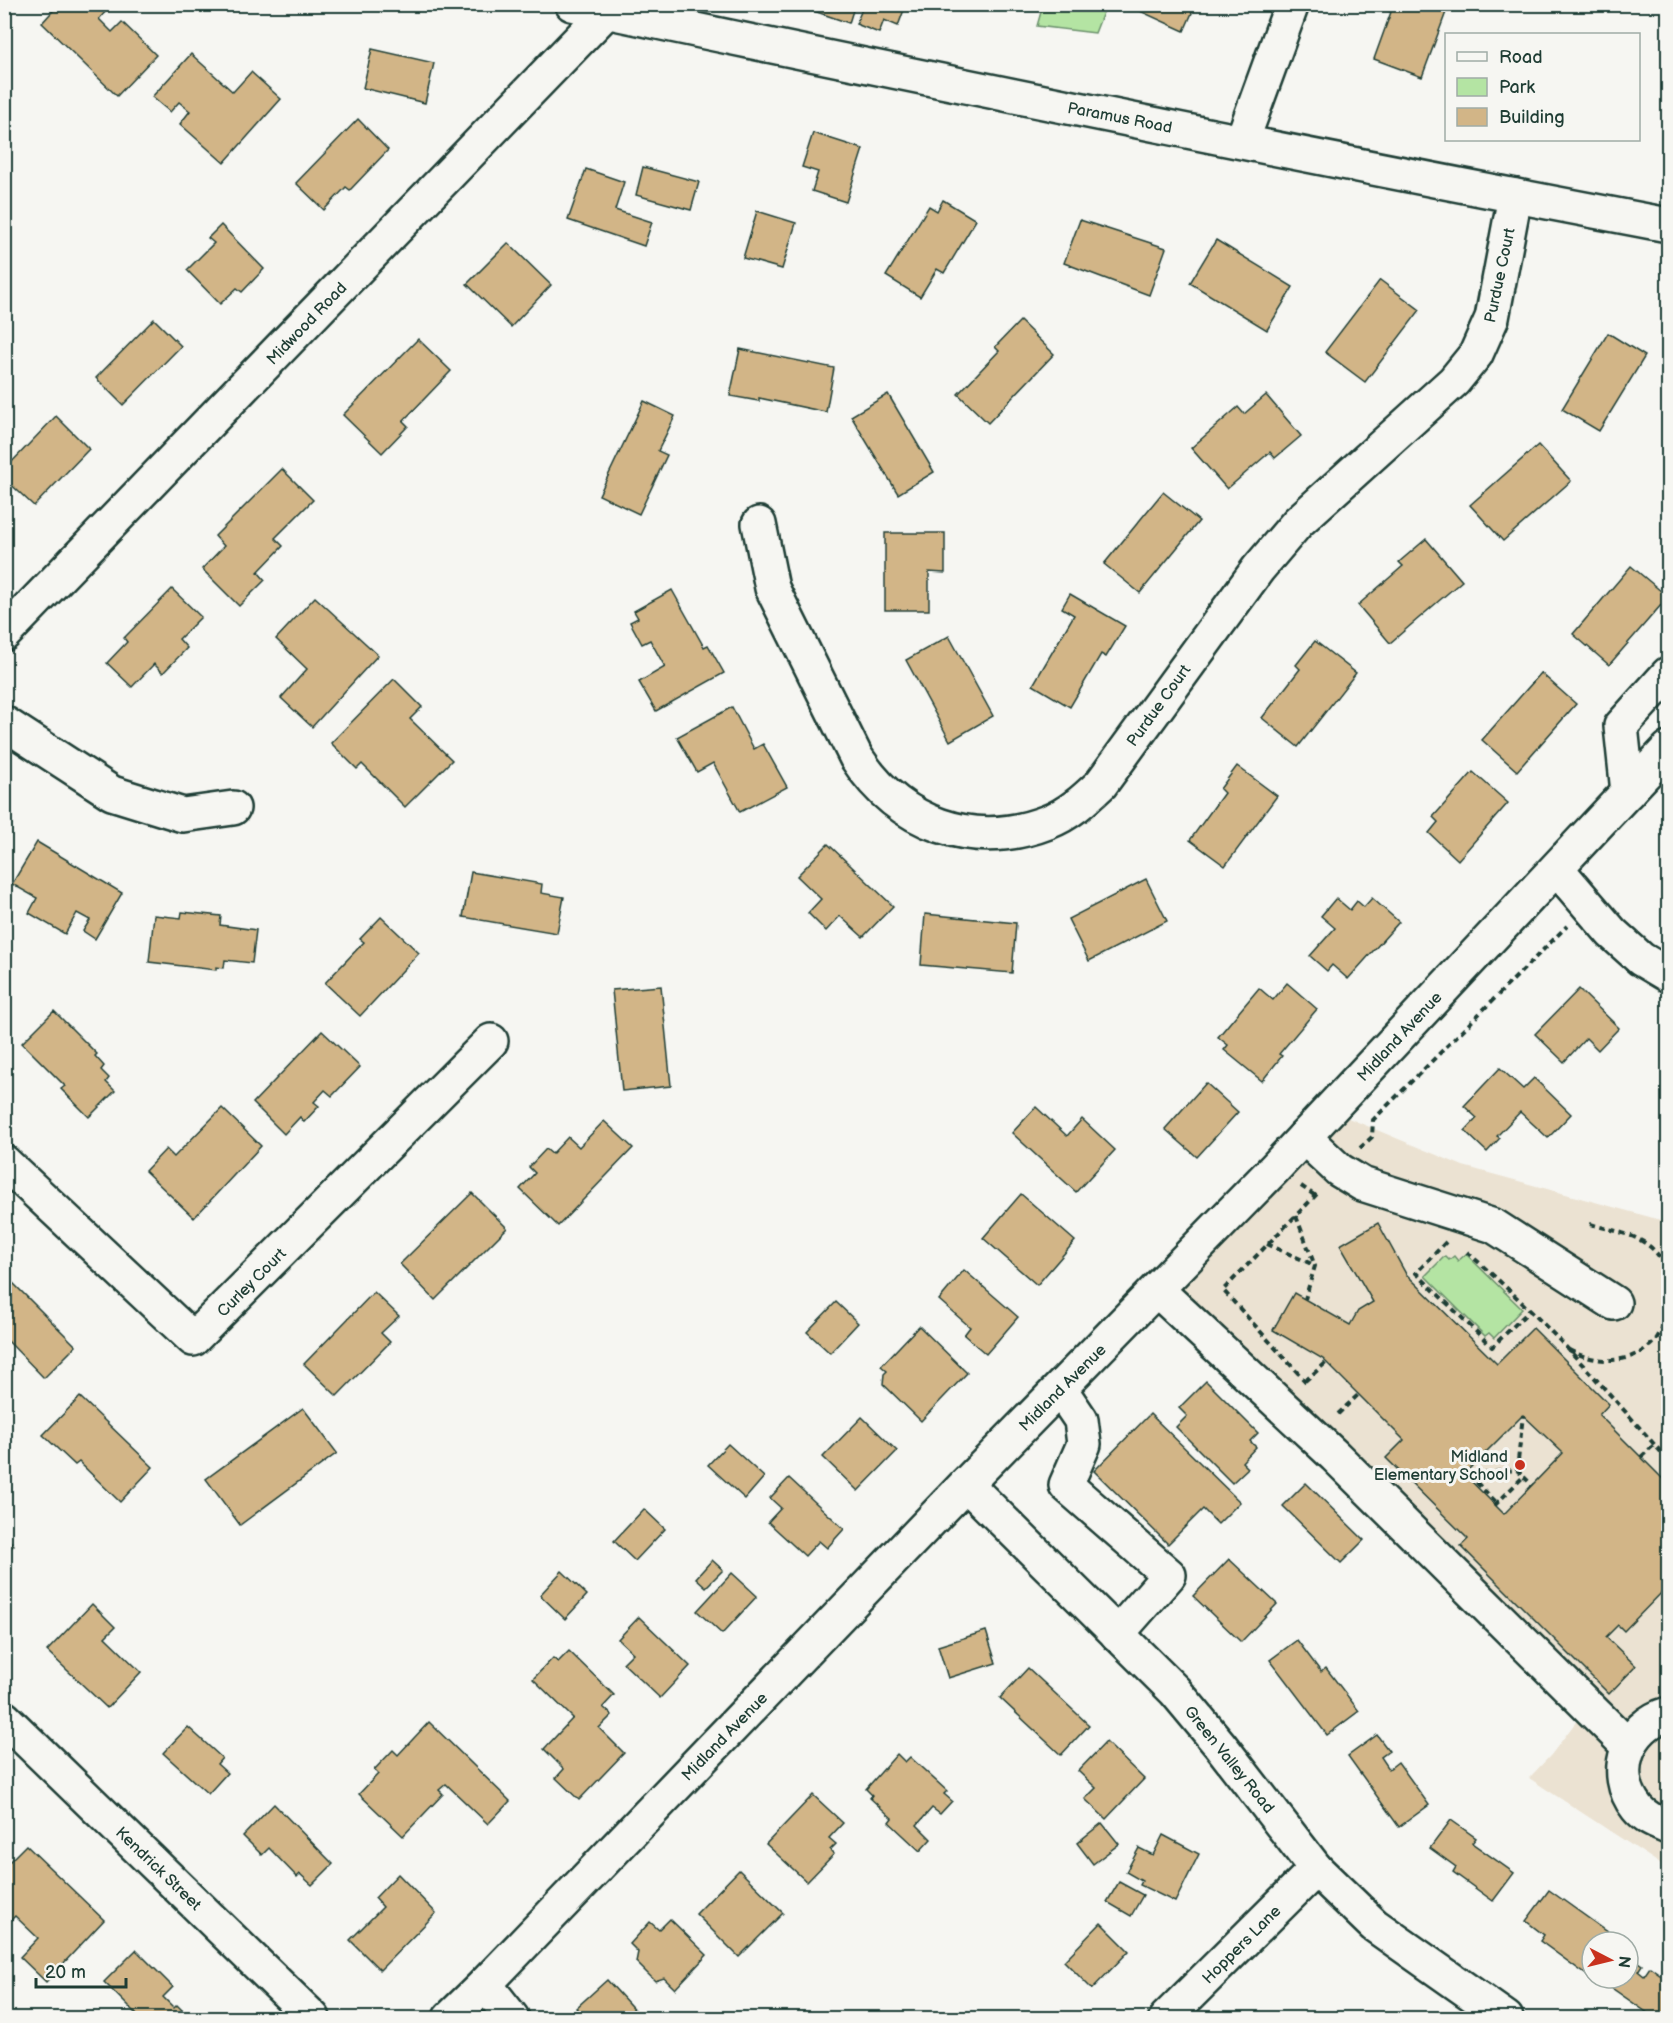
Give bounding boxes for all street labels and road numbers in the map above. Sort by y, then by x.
street label: Paramus Road [1066,99,1174,138]
street label: Purdue Court [1481,226,1520,324]
street label: Midwood Road [263,279,351,369]
street label: Purdue Court [1123,661,1195,750]
street label: Midland Avenue [1354,988,1447,1086]
street label: Curley Court [214,1245,290,1321]
street label: Midland Avenue [1016,1340,1111,1436]
street label: Midland Avenue [678,1689,772,1785]
street label: Green Valley Road [1180,1702,1278,1817]
street label: Kendrick Street [111,1823,205,1915]
street label: Hoppers Lane [1199,1902,1286,1988]

